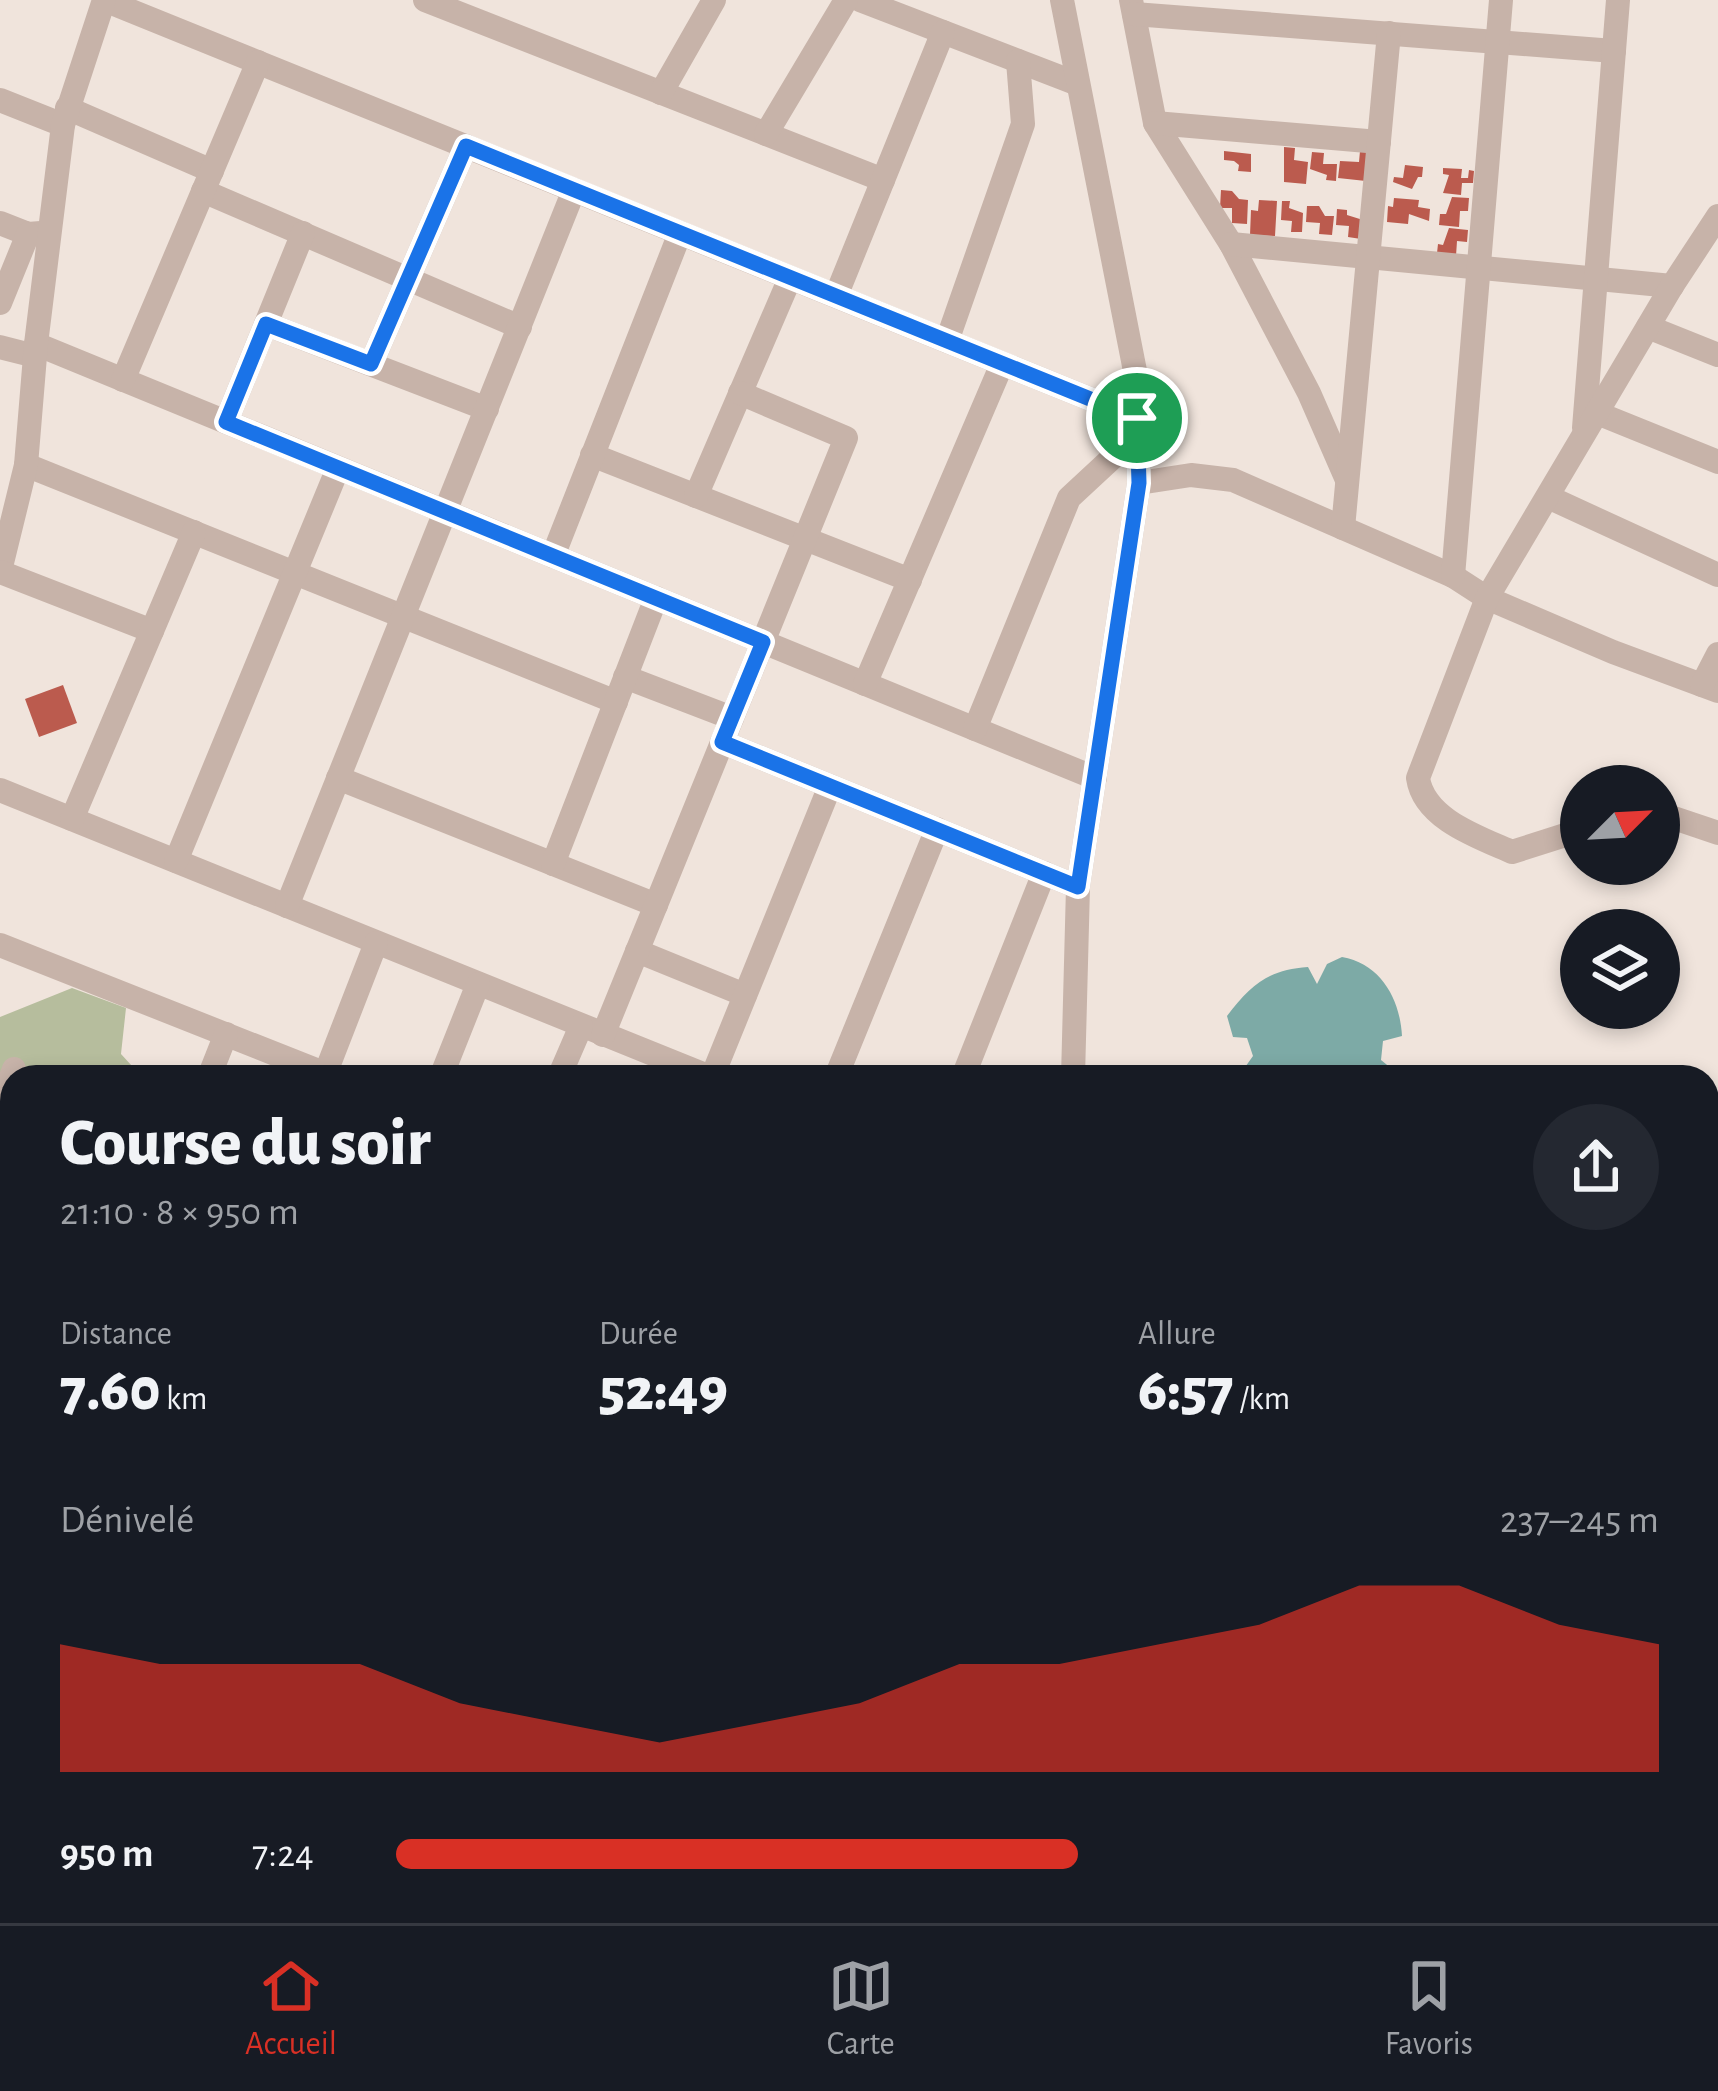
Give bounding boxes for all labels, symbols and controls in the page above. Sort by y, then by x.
pin [1086,367,1188,469]
icon: arrive [1104,385,1170,451]
north arrow [1560,765,1680,885]
map controls [1560,765,1680,1029]
button: layers [1560,909,1680,1029]
button: share [1533,1104,1659,1230]
text: Course du soir [60,1111,431,1177]
text: 21:10 · 8 × 950 m [60,1193,299,1232]
text: Distance [60,1318,172,1351]
text: Durée [599,1318,678,1351]
text: Allure [1138,1318,1216,1351]
text: 7.60 [60,1361,161,1421]
text: 52:49 [599,1361,728,1421]
text: 6:57 [1138,1361,1234,1421]
text: km [161,1383,207,1416]
text: /km [1234,1383,1290,1416]
text: Dénivelé [60,1501,194,1540]
text: 237–245 m [1500,1501,1659,1540]
text: 950 m [60,1835,153,1874]
text: 7:24 [252,1835,314,1874]
tab: Accueil [245,1953,337,2065]
tab: Carte [827,1953,895,2065]
tab: Favoris [1385,1953,1473,2065]

